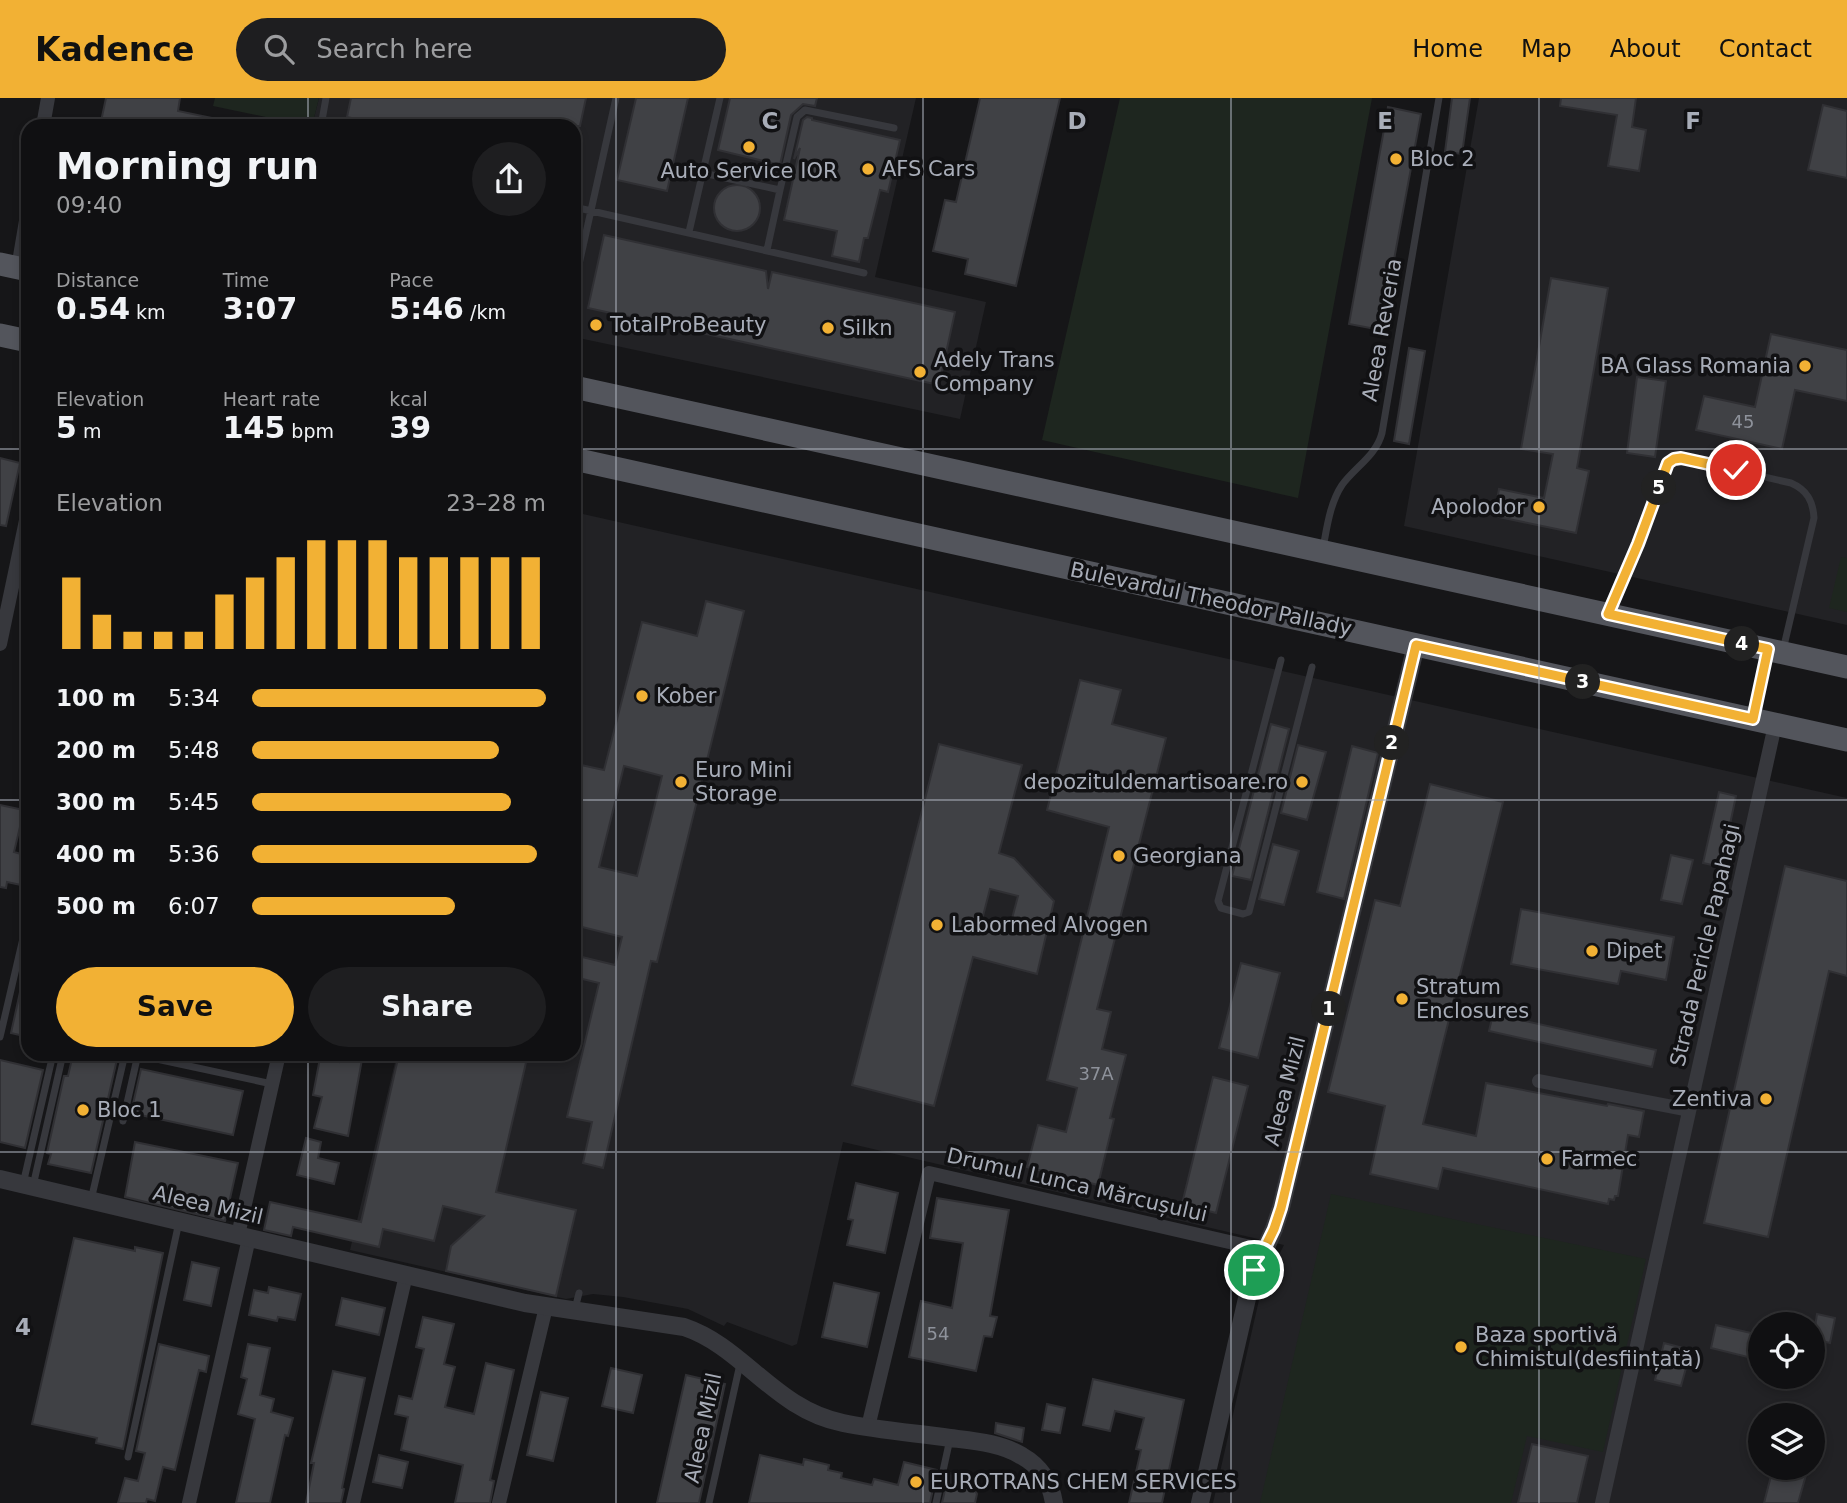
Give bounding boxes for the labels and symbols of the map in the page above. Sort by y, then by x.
text: C [762,108,778,134]
text: D [1067,108,1087,134]
text: E [1377,108,1393,134]
text: F [1685,108,1701,134]
marker: Auto Service IOR [741,139,757,155]
place label: Bloc 2 [1410,147,1475,171]
marker: Bloc 2 [1388,151,1404,167]
place label: AFS Cars [882,157,975,181]
place label: Auto Service IOR [660,159,838,183]
marker: AFS Cars [860,161,876,177]
street label: Aleea Reveria [1358,257,1406,403]
place label: TotalProBeauty [609,313,767,337]
place label: Silkn [842,316,892,340]
marker: TotalProBeauty [588,317,604,333]
marker: Silkn [820,320,836,336]
place label: Adely Trans Company [934,348,1055,396]
place label: BA Glass Romania [1600,354,1791,378]
marker: BA Glass Romania [1797,358,1813,374]
marker: Adely Trans Company [912,364,928,380]
house number: 45 [1732,411,1754,432]
pin [1706,440,1766,500]
pin: 5 [1642,470,1676,506]
place label: Apolodor [1431,495,1525,519]
marker: Apolodor [1531,499,1547,515]
street label: Bulevardul Theodor Pallady [1068,557,1354,641]
pin: 4 [1724,626,1760,662]
pin: 3 [1566,664,1600,700]
place label: Kober [656,684,717,708]
marker: Kober [634,688,650,704]
pin: 2 [1374,726,1410,760]
place label: Euro Mini Storage [695,758,792,806]
place label: depozituldemartisoare.ro [1024,770,1288,794]
marker: Euro Mini Storage [673,774,689,790]
marker: depozituldemartisoare.ro [1294,774,1310,790]
street label: Strada Pericle Papahagi [1665,821,1745,1069]
place label: Georgiana [1133,844,1242,868]
marker: Georgiana [1111,848,1127,864]
place label: Labormed Alvogen [951,913,1148,937]
marker: Labormed Alvogen [929,917,945,933]
place label: Dipet [1606,939,1663,963]
marker: Dipet [1584,943,1600,959]
place label: Stratum Enclosures [1416,975,1529,1023]
marker: Stratum Enclosures [1394,991,1410,1007]
pin: 1 [1312,992,1346,1026]
street label: Aleea Mizil [1260,1034,1310,1148]
house number: 37A [1078,1063,1114,1084]
place label: Zentiva [1672,1087,1752,1111]
marker: Zentiva [1758,1091,1774,1107]
place label: Bloc 1 [97,1098,162,1122]
marker: Bloc 1 [75,1102,91,1118]
street label: Drumul Lunca Mărcușului [944,1143,1210,1227]
place label: Farmec [1561,1147,1637,1171]
marker: Farmec [1539,1151,1555,1167]
street label: Aleea Mizil [151,1181,265,1229]
pin [1224,1240,1284,1300]
text: 4 [15,1314,31,1340]
house number: 54 [927,1323,949,1344]
place label: Baza sportivă Chimistul(desființată) [1475,1323,1702,1371]
marker: Baza sportivă Chimistul(desființată) [1453,1339,1469,1355]
street label: Aleea Mizil [680,1371,726,1485]
place label: EUROTRANS CHEM SERVICES [930,1470,1237,1494]
marker: EUROTRANS CHEM SERVICES [908,1474,924,1490]

